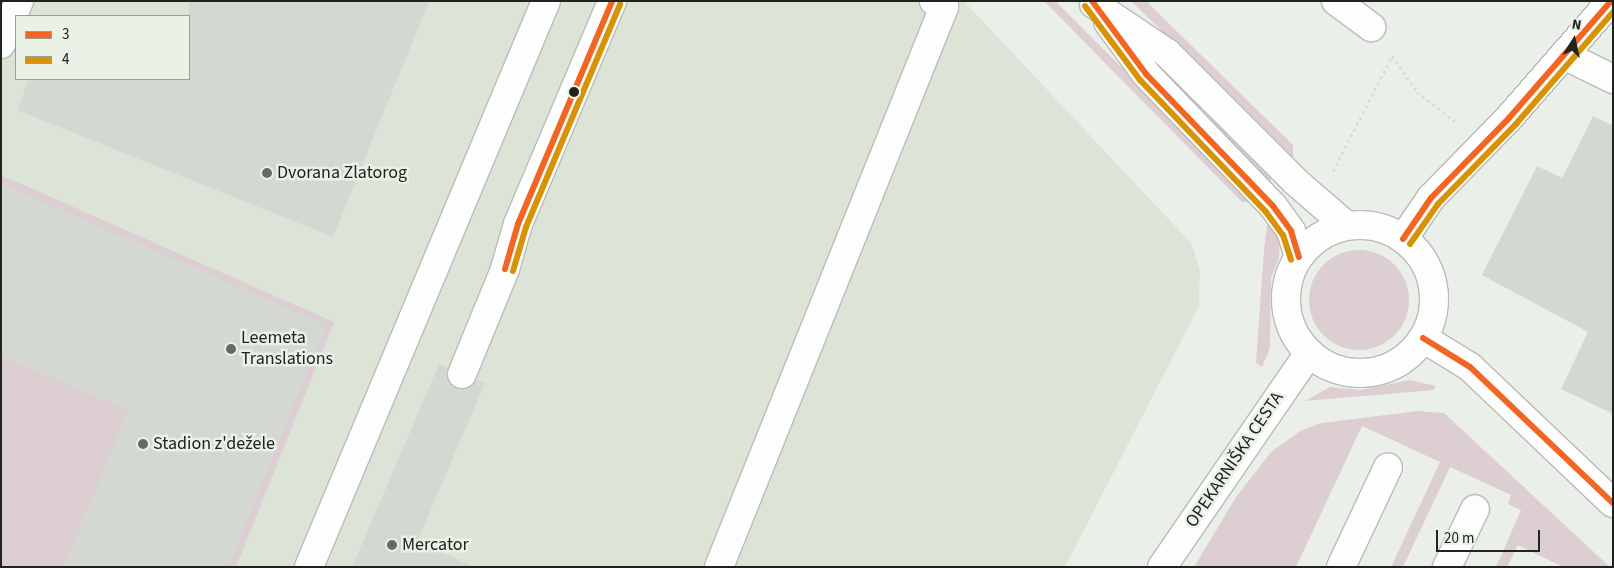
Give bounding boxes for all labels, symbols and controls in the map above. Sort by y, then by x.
legend [15,15,190,80]
north arrow [1549,15,1599,65]
text: N [1570,15,1583,36]
text: 3 [62,24,69,45]
text: 4 [62,49,69,70]
unlabelled marker [569,87,579,97]
place label: Dvorana Zlatorog [277,162,407,184]
marker: Dvorana Zlatorog [261,167,273,179]
place label: Leemeta Translations [241,328,333,370]
marker: Leemeta Translations [225,343,237,355]
street label: OPEKARNIŠKA CESTA [1182,388,1288,532]
place label: Stadion z'dežele [153,433,275,455]
marker: Stadion z'dežele [137,438,149,450]
scale bar [1439,520,1543,552]
text: 20 m [1444,528,1474,549]
place label: Mercator [402,534,469,556]
marker: Mercator [386,539,398,551]

